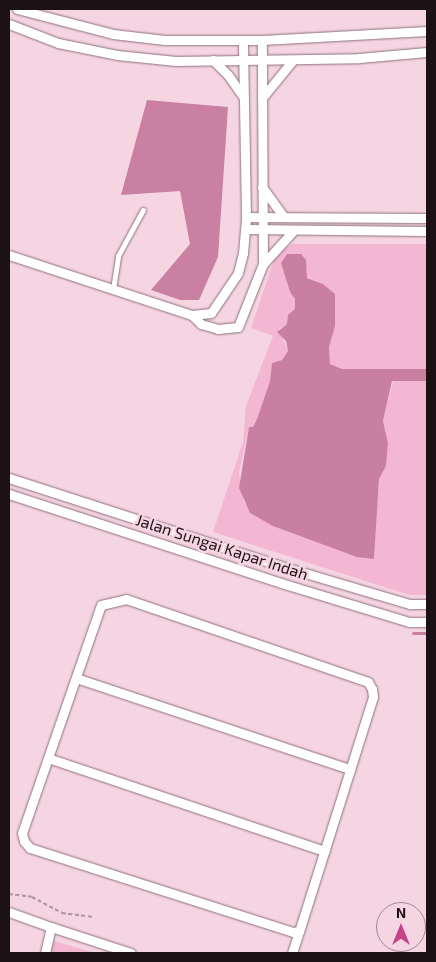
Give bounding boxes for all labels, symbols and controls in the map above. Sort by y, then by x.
street label: Jalan Sungai Kapar Indah [133,510,311,584]
north arrow [376,902,426,952]
text: N [396,904,406,921]

